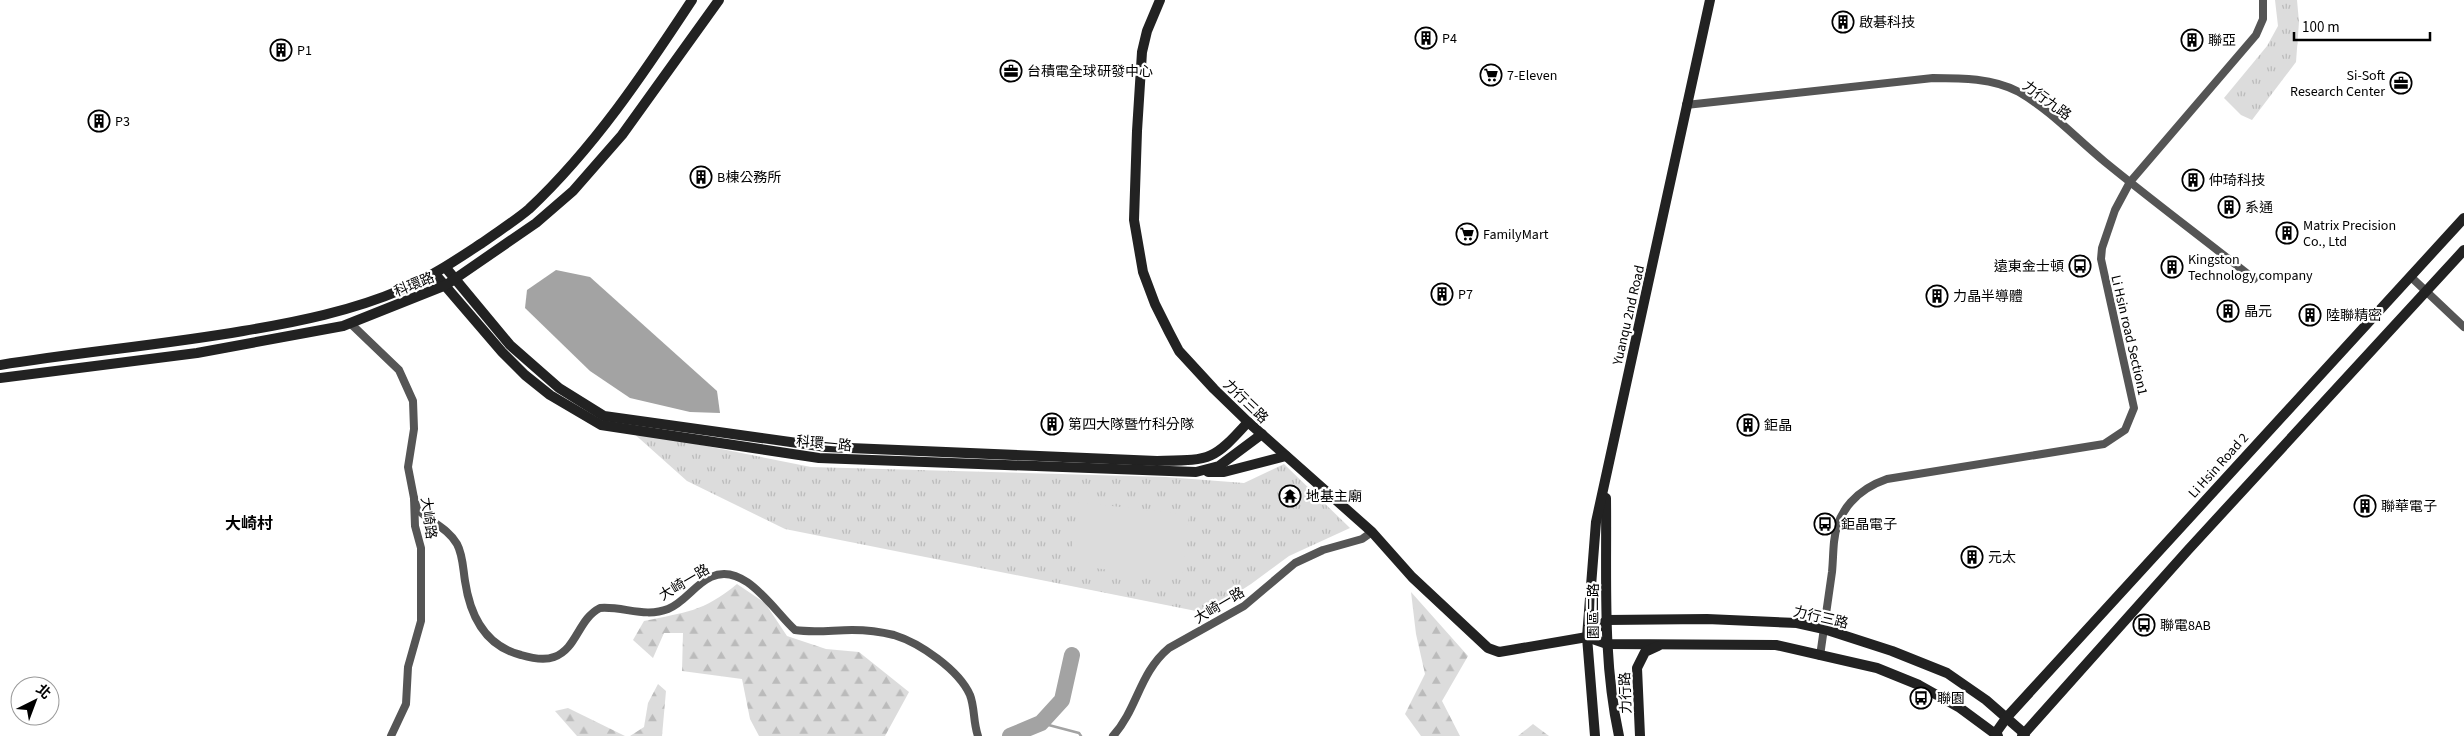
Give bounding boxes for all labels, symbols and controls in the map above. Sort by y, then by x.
building icon: 啟碁科技 [1831,10,1855,34]
scale bar [2294,10,2430,42]
place label: 啟碁科技 [1859,13,1915,33]
text: 100 m [2302,17,2340,38]
building icon: P4 [1414,26,1438,50]
building icon: 聯亞 [2180,28,2204,52]
place label: P4 [1442,29,1457,49]
place label: 聯亞 [2208,31,2236,51]
building icon: P1 [269,38,293,62]
place label: P1 [297,41,312,61]
office icon: 台積電全球研發中心 [999,59,1023,83]
place label: 台積電全球研發中心 [1027,62,1153,82]
supermarket icon: 7-Eleven [1479,63,1503,87]
place label: 7-Eleven [1507,66,1557,86]
place label: Si-Soft Research Center [2290,66,2386,102]
office icon: Si-Soft Research Center [2389,71,2413,95]
street label: 力行九路 [2018,76,2075,125]
building icon: P3 [87,109,111,133]
place label: P3 [115,112,130,132]
building icon: B棟公務所 [689,165,713,189]
place label: B棟公務所 [717,168,781,188]
building icon: 仲琦科技 [2181,168,2205,192]
place label: 仲琦科技 [2209,171,2265,191]
building icon: 系通 [2217,195,2241,219]
place label: 系通 [2245,198,2273,218]
place label: Matrix Precision Co., Ltd [2303,216,2396,252]
building icon: Matrix Precision Co., Ltd [2275,221,2299,245]
supermarket icon: FamilyMart [1455,222,1479,246]
place label: FamilyMart [1483,225,1549,245]
place label: Kingston Technology company [2188,250,2313,286]
bus stop icon: 遠東金士頓 [2068,254,2092,278]
building icon: Kingston Technology company [2160,255,2184,279]
place label: 遠東金士頓 [1994,257,2064,277]
street label: Yuanqu 2nd Road [1608,263,1650,368]
street label: 科環路 [391,268,438,302]
street label: Li Hsin road Section1 [2105,273,2153,397]
building icon: P7 [1430,282,1454,306]
building icon: 力晶半導體 [1925,284,1949,308]
place label: P7 [1458,285,1473,305]
place label: 力晶半導體 [1953,287,2023,307]
building icon: 晶元 [2216,299,2240,323]
place label: 晶元 [2244,302,2272,322]
building icon: 陸聯精密 [2298,303,2322,327]
place label: 陸聯精密 [2326,306,2382,326]
street label: 力行三路 [1218,375,1272,428]
building icon: 第四大隊暨竹科分隊 [1040,412,1064,436]
building icon: 鉅晶 [1736,413,1760,437]
place label: 第四大隊暨竹科分隊 [1068,415,1194,435]
place label: 鉅晶 [1764,416,1792,436]
street label: Li Hsin Road 2 [2184,429,2254,503]
street label: 科環一路 [795,432,853,456]
temple icon: 地基主廟 [1278,484,1302,508]
place label: 地基主廟 [1306,487,1362,507]
building icon: 聯華電子 [2353,494,2377,518]
street label: 大崎路 [415,496,441,540]
place label: 聯華電子 [2381,497,2437,517]
bus stop icon: 鉅晶電子 [1813,512,1837,536]
district label: 大崎村 [225,513,273,535]
place label: 鉅晶電子 [1841,515,1897,535]
building icon: 元太 [1960,545,1984,569]
place label: 元太 [1988,548,2016,568]
street label: 大崎一路 [655,560,714,606]
street label: 大崎一路 [1190,583,1249,629]
street label: 園區二路 [1584,583,1604,639]
street label: 力行三路 [1791,602,1850,634]
bus stop icon: 聯電8AB [2132,613,2156,637]
place label: 聯電8AB [2160,616,2211,636]
street label: 力行路 [1615,672,1637,714]
north arrow [10,676,60,726]
text: 北 [31,680,55,704]
bus stop icon: 聯園 [1909,686,1933,710]
place label: 聯園 [1937,689,1965,709]

